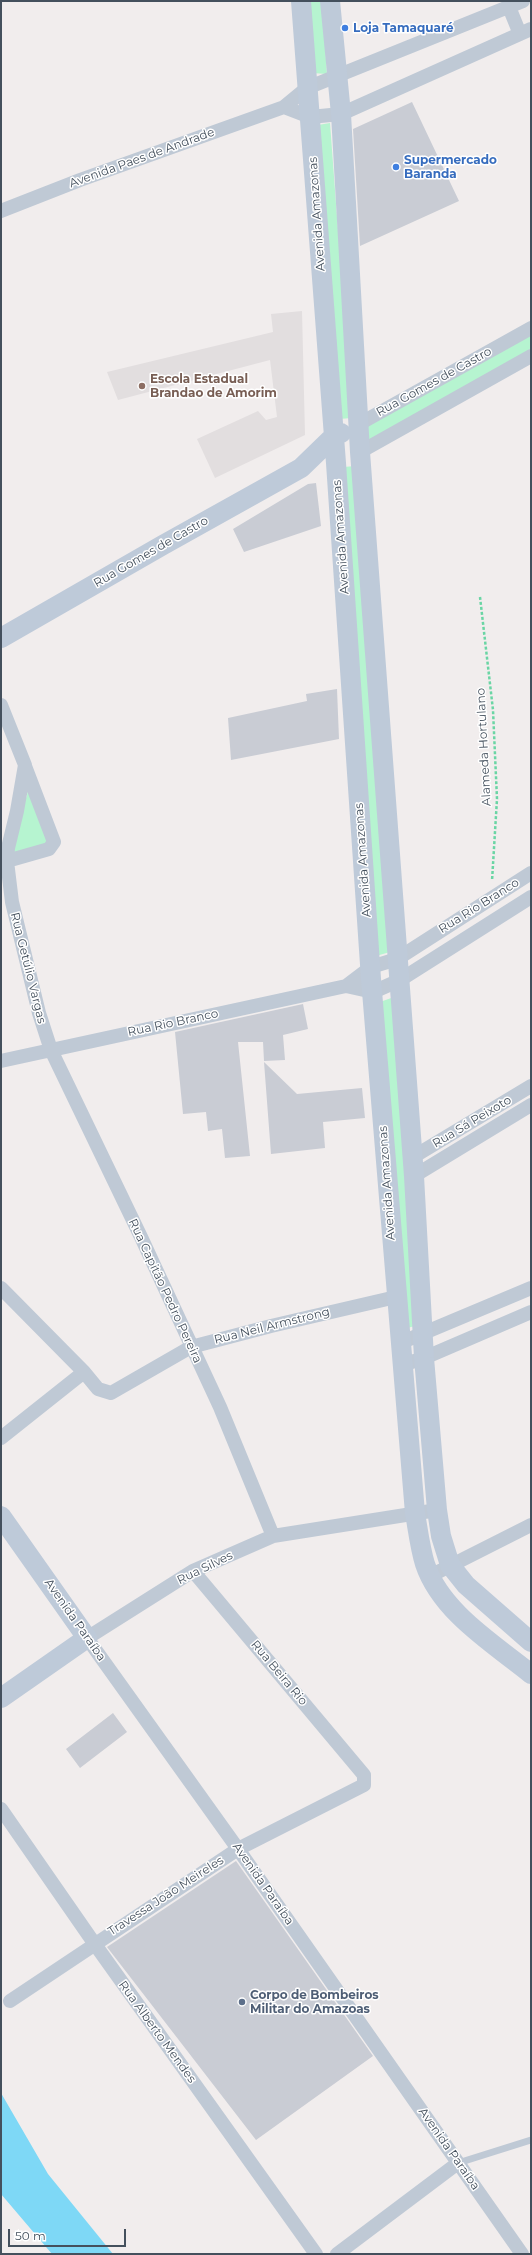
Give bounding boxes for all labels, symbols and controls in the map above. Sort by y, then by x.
place label: Loja Tamaquaré [353,21,454,35]
marker: Loja Tamaquaré [340,23,350,33]
street label: Avenida Paes de Andrade [67,125,217,191]
place label: Supermercado Baranda [404,153,497,181]
street label: Avenida Amazonas [306,156,328,272]
marker: Supermercado Baranda [391,162,401,172]
street label: Rua Gomes de Castro [374,344,494,420]
place label: Escola Estadual Brandao de Amorim [150,372,277,400]
marker: Escola Estadual Brandao de Amorim [137,381,147,391]
street label: Avenida Amazonas [330,479,352,595]
street label: Rua Gomes de Castro [91,513,211,591]
street label: Alameda Hortulano [474,688,494,806]
street label: Avenida Amazonas [352,802,374,918]
street label: Rua Rio Branco [436,875,522,937]
street label: Rua Getúlio Vargas [7,911,49,1025]
street label: Rua Rio Branco [126,1006,220,1040]
street label: Rua Sá Peixoto [430,1093,514,1151]
street label: Avenida Amazonas [376,1125,398,1241]
street label: Rua Capitão Pedro Pereira [125,1217,205,1365]
street label: Rua Neil Armstrong [213,1305,331,1347]
street label: Rua Silves [175,1548,235,1588]
street label: Avenida Paraíba [41,1576,109,1664]
street label: Rua Beira Rio [248,1638,310,1708]
street label: Avenida Paraíba [229,1840,297,1928]
street label: Travessa João Meireles [105,1853,227,1939]
street label: Rua Alberto Mendes [115,1978,199,2086]
place label: Corpo de Bombeiros Militar do Amazoas [250,1988,379,2016]
marker: Corpo de Bombeiros Militar do Amazoas [237,1997,247,2007]
street label: Avenida Paraíba [415,2105,483,2193]
scale bar [10,2221,128,2247]
text: 50 m [15,2228,46,2243]

